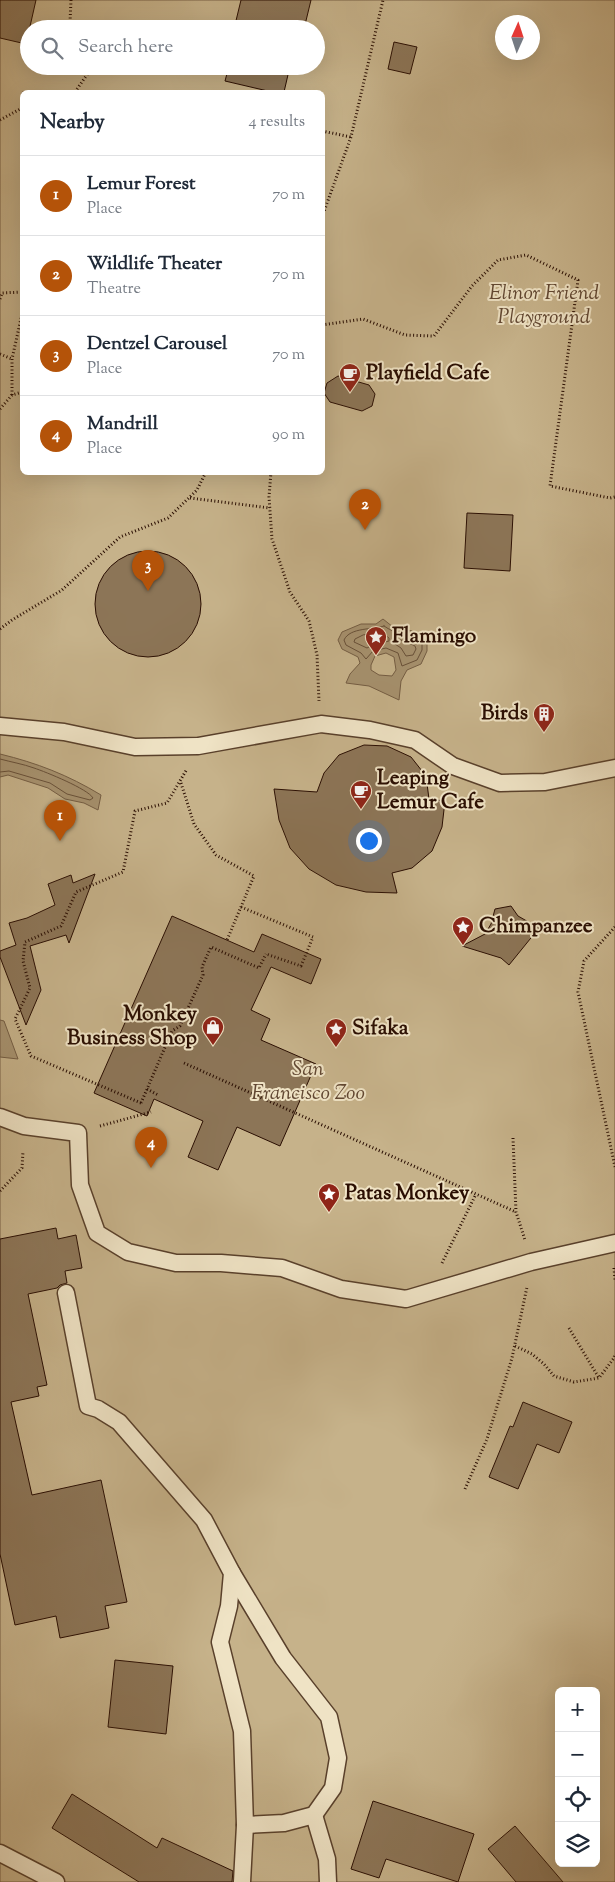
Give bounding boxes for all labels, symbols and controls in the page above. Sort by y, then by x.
north arrow [495,15,540,60]
search box [20,20,325,75]
icon: search [38,34,66,62]
text: Search here [78,34,173,61]
text: Nearby [40,108,105,138]
text: 4 results [249,111,305,134]
text: Lemur Forest [87,171,196,198]
text: 1 [53,184,59,207]
text: 70 m [272,184,305,207]
text: Place [87,198,122,221]
text: Wildlife Theater [87,251,222,278]
text: 2 [52,264,60,287]
text: 70 m [272,264,305,287]
text: Theatre [87,278,141,301]
park label: Elinor Friend Playground [489,279,600,333]
text: Dentzel Carousel [87,331,227,358]
text: 3 [53,344,59,367]
text: 70 m [272,344,305,367]
text: Place [87,358,122,381]
place label: Playfield Cafe [366,359,490,389]
cafe icon: Playfield Cafe [338,362,362,393]
text: Mandrill [87,411,158,438]
text: 4 [52,424,60,447]
text: 90 m [272,424,305,447]
text: Place [87,438,122,461]
pin: 2 [349,489,381,530]
pin: 3 [132,550,164,591]
place label: Flamingo [392,622,477,652]
place icon: Flamingo [364,625,388,656]
place label: Birds [481,699,528,729]
building icon: Birds [532,702,556,733]
place label: Leaping Lemur Cafe [377,764,484,818]
cafe icon: Leaping Lemur Cafe [349,779,373,810]
pin: 1 [44,800,76,841]
your location [356,828,382,854]
place label: Chimpanzee [479,912,593,942]
place icon: Chimpanzee [451,915,475,946]
place label: Monkey Business Shop [67,1000,198,1054]
place label: Sifaka [352,1014,409,1044]
shop icon: Monkey Business Shop [201,1015,225,1046]
place icon: Sifaka [324,1017,348,1048]
park label: San Francisco Zoo [251,1055,365,1109]
pin: 4 [135,1127,167,1168]
place label: Patas Monkey [345,1179,470,1209]
place icon: Patas Monkey [317,1182,341,1213]
map controls [555,1687,600,1867]
button: + [555,1687,600,1732]
button: − [555,1732,600,1777]
button: locate [555,1777,600,1822]
button: layers [555,1822,600,1867]

